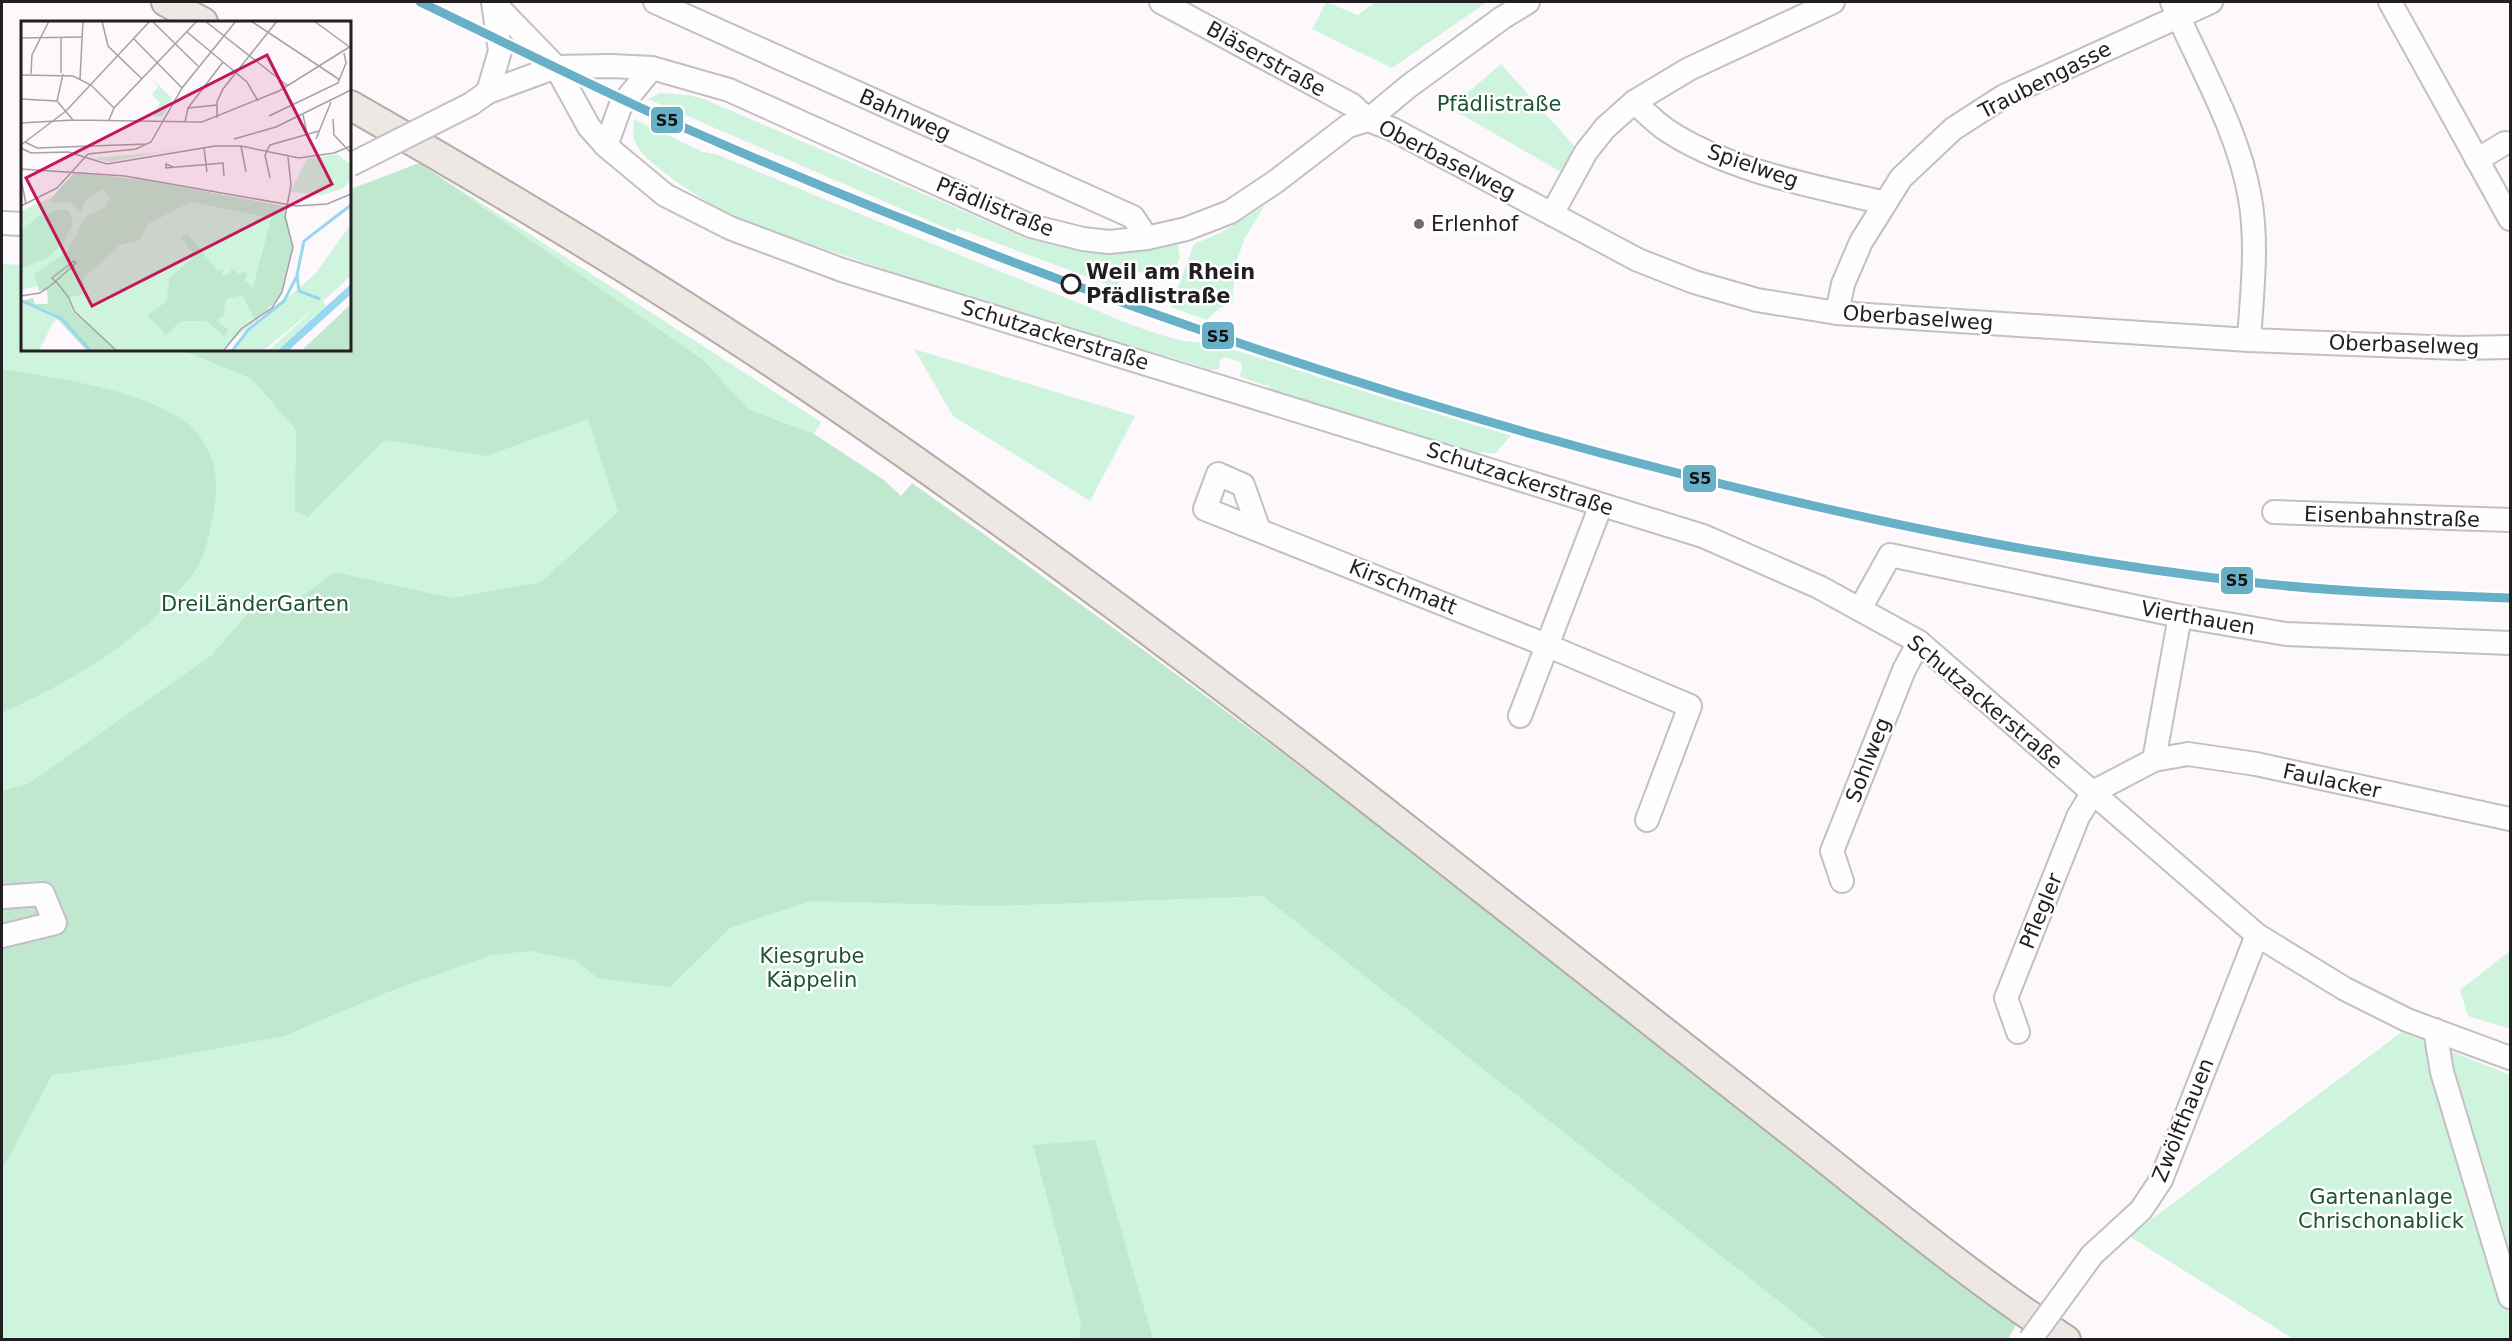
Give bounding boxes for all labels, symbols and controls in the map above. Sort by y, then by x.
street label: Bläserstraße [1202,16,1330,102]
inset map [21,21,351,351]
street label: Traubengasse [1974,36,2115,124]
street label: Bahnweg [856,84,954,146]
park label: Pfädlistraße [1437,92,1561,116]
line badge: S5 [650,106,684,134]
text: S5 [656,111,678,130]
street label: Oberbaselweg [1374,115,1520,205]
street label: Spielweg [1704,139,1802,193]
street label: Pfädlistraße [933,173,1057,241]
place label: Erlenhof [1431,212,1519,236]
marker: Erlenhof [1412,217,1426,231]
place label: Weil am Rhein Pfädlistraße [1086,260,1255,308]
marker: Weil am Rhein Pfädlistraße [1061,274,1081,294]
street label: Schutzackerstraße [958,295,1152,375]
street label: Oberbaselweg [1842,301,1994,335]
line badge: S5 [1201,321,1235,350]
text: S5 [1207,327,1229,346]
street label: Oberbaselweg [2328,330,2480,360]
street label: Schutzackerstraße [1424,437,1616,521]
line badge: S5 [1682,464,1717,493]
text: S5 [1689,469,1711,488]
street label: Eisenbahnstraße [2304,502,2480,532]
street label: Kirschmatt [1346,555,1460,619]
line badge: S5 [2220,566,2254,595]
text: S5 [2226,571,2248,590]
park label: DreiLänderGarten [161,592,349,616]
street label: Vierthauen [2139,596,2257,640]
street label: Schutzackerstraße [1903,630,2067,774]
street label: Sohlweg [1841,714,1895,806]
street label: Faulacker [2281,759,2384,803]
street label: Pflegler [2015,869,2067,952]
park label: Kiesgrube Käppelin [760,944,865,992]
street label: Zwölfthauen [2147,1055,2219,1185]
park label: Gartenanlage Chrischonablick [2298,1185,2465,1233]

